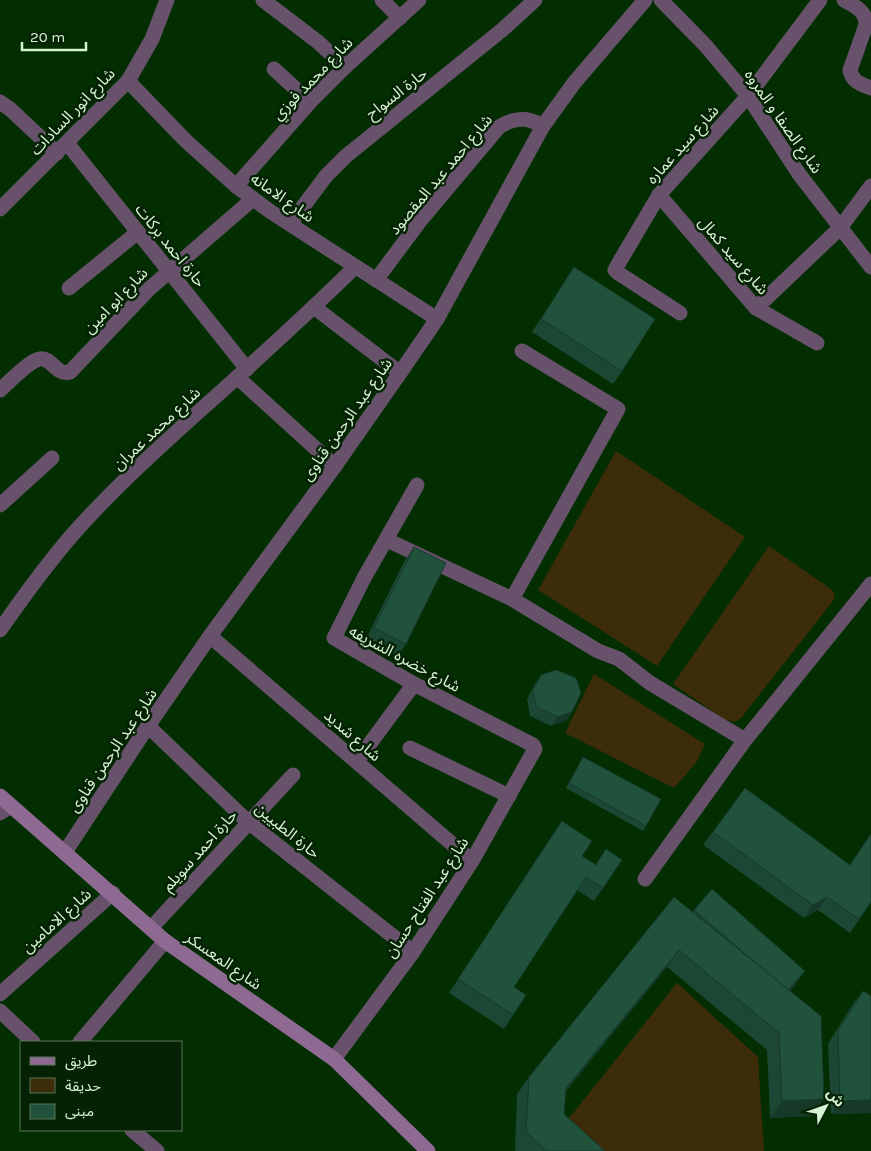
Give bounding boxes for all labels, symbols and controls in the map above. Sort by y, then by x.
scale bar [22,20,86,52]
text: 20 m [30,28,65,46]
street label: شارع محمد فوزي [268,33,359,126]
street label: شارع انور السادات [26,64,121,161]
street label: حارة السواح [362,64,433,126]
street label: شارع الصفا و المروه [738,66,827,179]
street label: شارع سيد عماره [642,101,725,190]
street label: شارع احمد عبد المقصود [385,110,499,240]
street label: شارع الامانه [246,169,318,229]
street label: حارة احمد بركات [131,200,210,291]
street label: شارع سيد كمال [692,212,773,300]
street label: شارع ابو امين [79,263,154,339]
street label: شارع عبد الرحمن قناوى [297,354,398,486]
street label: شارع محمد عمران [108,383,206,476]
street label: شارع خضره الشريفه [344,621,464,698]
street label: شارع عبد الرحمن قناوى [64,685,163,817]
street label: شارع شديد [318,705,385,768]
street label: حارة الطبيين [251,798,324,862]
street label: حارة احمد سويلم [158,806,243,897]
street label: شارع عبد الفتاح حسان [380,833,475,963]
street label: شارع الامامين [18,884,97,959]
street label: شارع المعسكر [179,927,265,996]
legend [20,1041,182,1131]
text: طريق [65,1052,97,1071]
text: حديقة [65,1077,101,1095]
north arrow [801,1081,851,1131]
text: ش [823,1085,848,1111]
text: مبنى [65,1102,94,1120]

